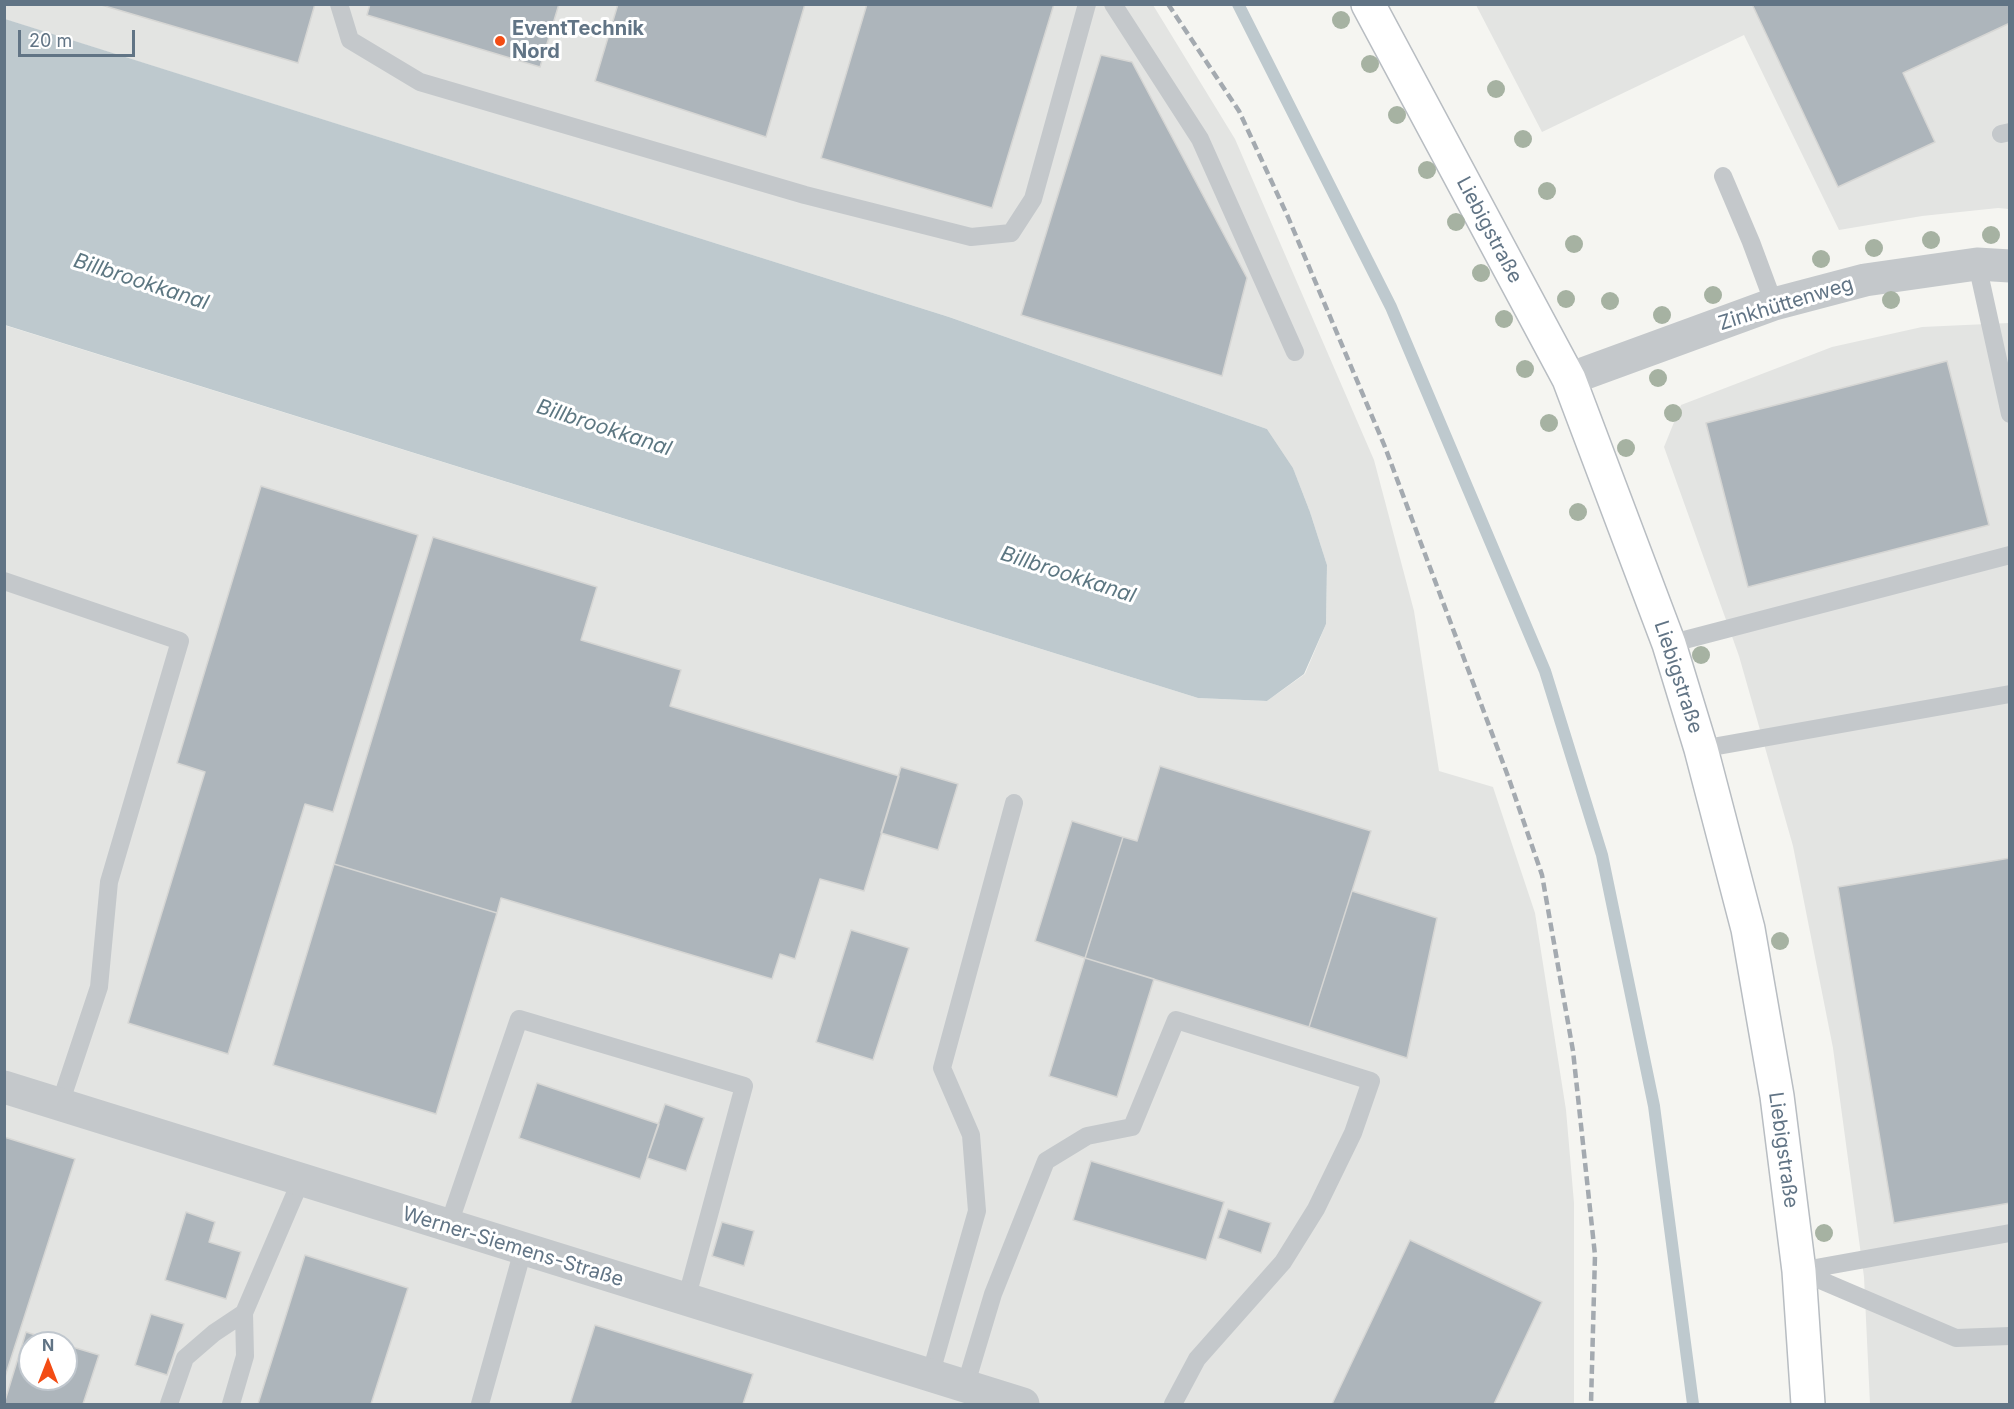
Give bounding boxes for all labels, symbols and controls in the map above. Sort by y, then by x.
place label: EventTechnik Nord [512,17,644,64]
scale bar [21,18,138,56]
text: 20 m [29,30,72,51]
marker: EventTechnik Nord [493,34,507,48]
street label: Liebigstraße [1451,173,1527,287]
water label: Billbrookkanal [70,248,212,316]
street label: Zinkhüttenweg [1716,272,1856,336]
water label: Billbrookkanal [533,394,675,462]
water label: Billbrookkanal [997,541,1139,609]
street label: Liebigstraße [1649,618,1707,736]
street label: Liebigstraße [1763,1090,1803,1210]
street label: Werner-Siemens-Straße [400,1202,626,1292]
north arrow [18,1331,78,1391]
text: N [42,1335,54,1355]

